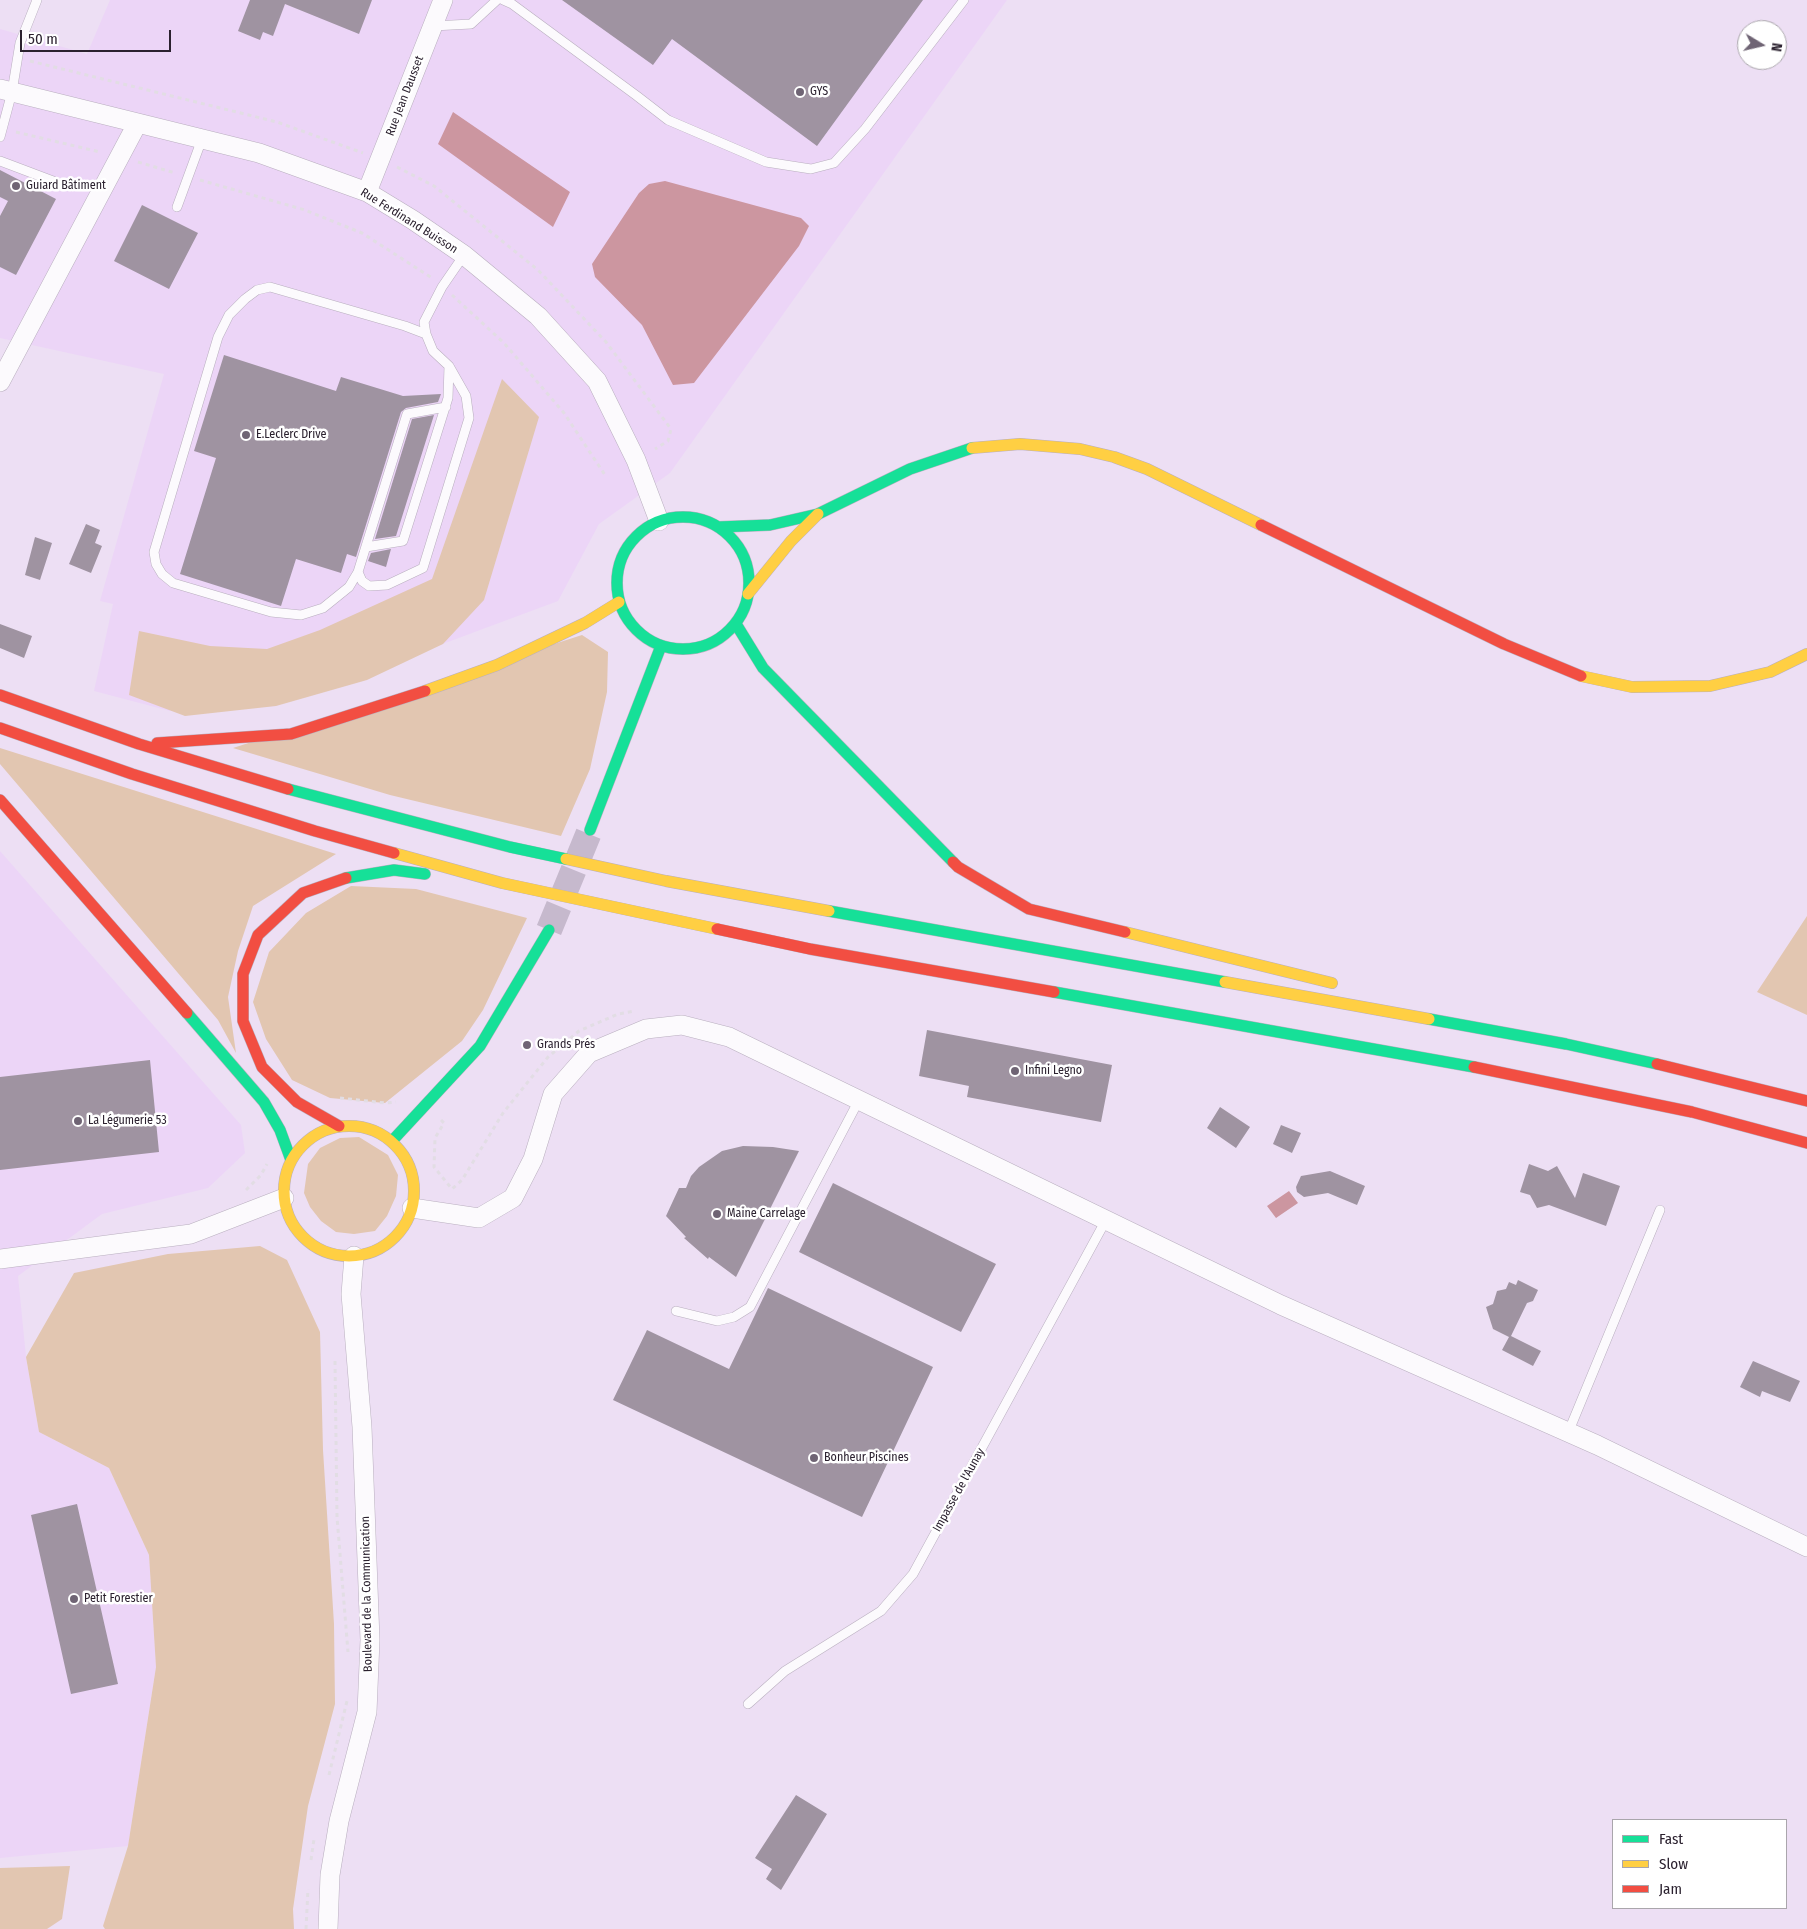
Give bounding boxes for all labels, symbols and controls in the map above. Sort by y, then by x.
scale bar [22,20,174,52]
north arrow [1737,20,1787,70]
text: 50 m [28,30,58,48]
text: N [1767,42,1785,53]
street label: Rue Jean Dausset [383,54,427,138]
place label: GYS [810,85,828,99]
marker: GYS [794,86,806,98]
place label: Guiard Bâtiment [26,179,106,193]
marker: Guiard Bâtiment [10,180,22,192]
street label: Rue Ferdinand Buisson [358,185,460,257]
place label: E.Leclerc Drive [256,428,327,442]
marker: E.Leclerc Drive [240,429,252,441]
place label: Grands Prés [537,1038,595,1052]
marker: Grands Prés [521,1039,533,1051]
place label: Infini Legno [1025,1064,1082,1078]
marker: Infini Legno [1009,1065,1021,1077]
place label: La Légumerie 53 [88,1114,167,1128]
marker: La Légumerie 53 [72,1115,84,1127]
place label: Maine Carrelage [727,1207,806,1221]
marker: Maine Carrelage [711,1208,723,1220]
street label: Impasse de l'Aunay [930,1446,988,1534]
place label: Bonheur Piscines [824,1451,909,1465]
marker: Bonheur Piscines [808,1452,820,1464]
street label: Boulevard de la Communication [358,1516,376,1672]
place label: Petit Forestier [84,1592,153,1606]
marker: Petit Forestier [68,1593,80,1605]
legend [1612,1819,1787,1909]
text: Fast [1659,1830,1683,1848]
text: Slow [1659,1855,1688,1873]
text: Jam [1659,1880,1682,1898]

